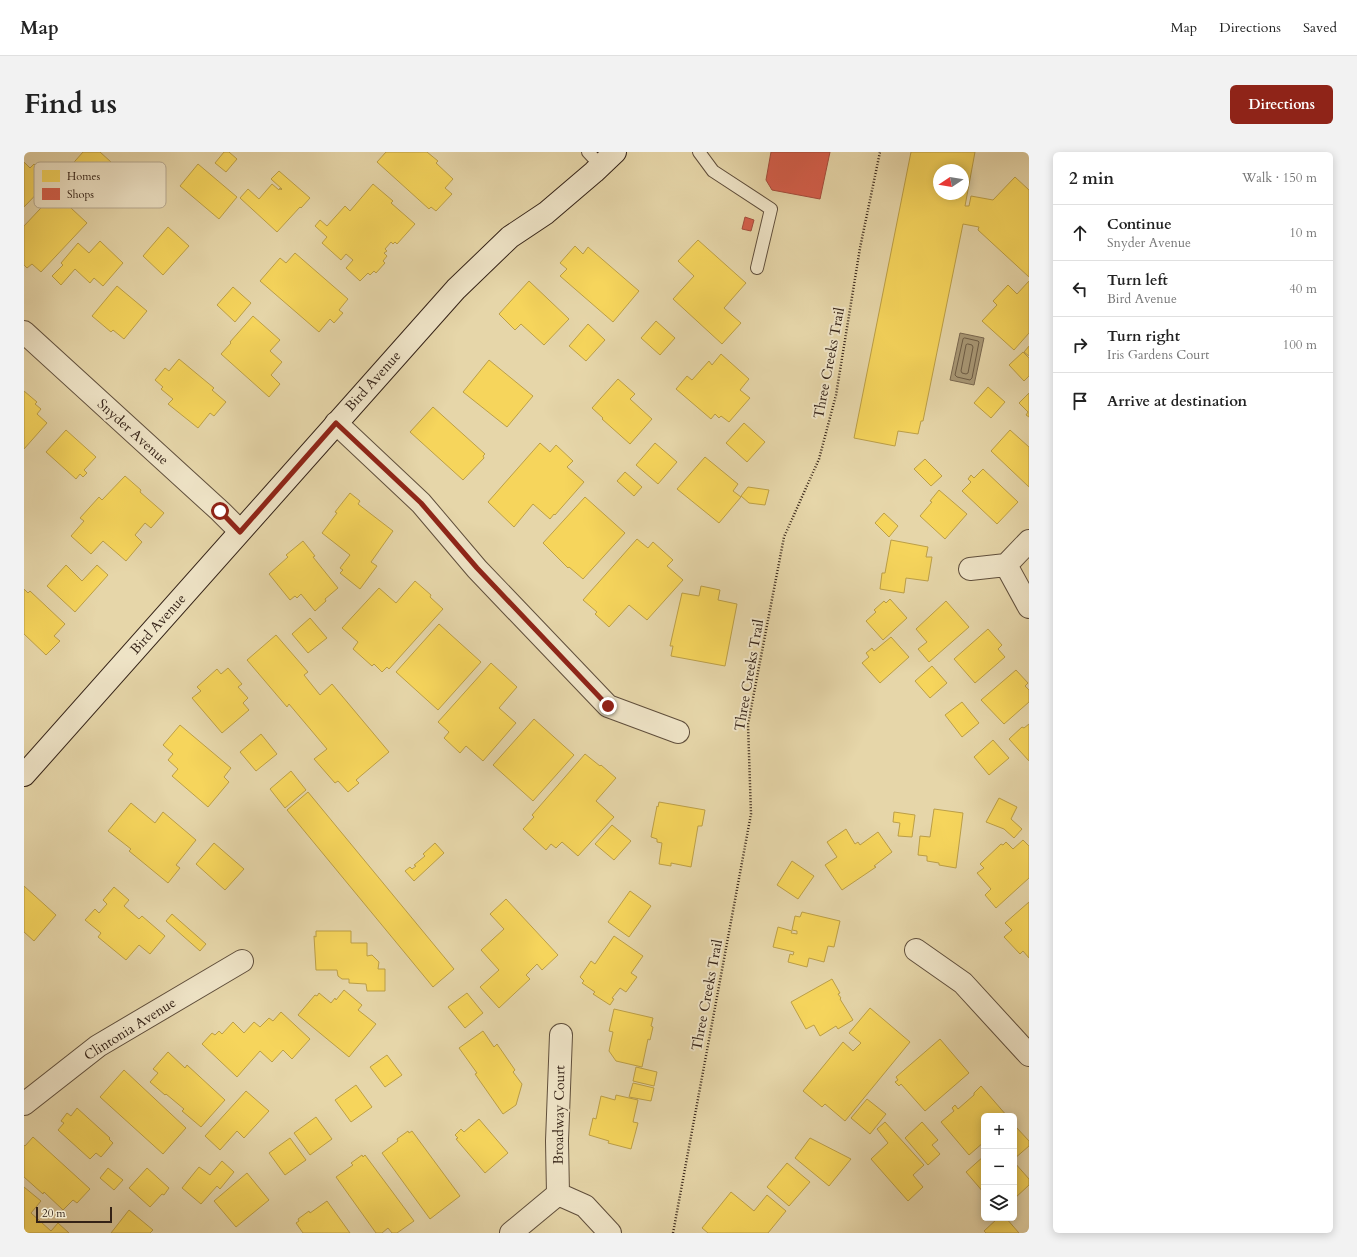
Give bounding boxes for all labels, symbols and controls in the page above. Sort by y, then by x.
text: Map [20,15,59,41]
text: Map [1171,18,1197,37]
text: Directions [1219,18,1281,37]
text: Saved [1303,18,1337,37]
text: Find us [24,85,117,123]
button: Directions [1230,85,1333,124]
legend [34,162,166,208]
north arrow [933,164,969,200]
text: 2 min [1069,167,1114,190]
text: Homes [67,169,100,184]
text: Walk · 150 m [1242,169,1317,187]
text: Shops [67,187,94,202]
text: Continue [1107,214,1172,234]
icon: ahead [1069,222,1091,244]
text: 10 m [1289,224,1317,242]
text: Snyder Avenue [1107,234,1191,252]
text: Turn left [1107,270,1168,290]
icon: left [1069,278,1091,300]
text: 40 m [1289,280,1317,298]
text: Bird Avenue [1107,290,1177,308]
street label: Three Creeks Trail [809,305,849,420]
text: Turn right [1107,326,1180,346]
icon: right [1069,334,1091,356]
text: 100 m [1283,336,1317,354]
text: Iris Gardens Court [1107,346,1209,364]
street label: Bird Avenue [341,347,405,415]
icon: arrive [1069,390,1091,412]
text: Arrive at destination [1107,391,1247,411]
street label: Snyder Avenue [93,395,173,469]
route start [211,502,229,520]
street label: Bird Avenue [126,590,190,658]
street label: Three Creeks Trail [730,617,768,732]
route end [599,697,617,715]
street label: Three Creeks Trail [687,937,727,1052]
street label: Clintonia Avenue [80,993,180,1065]
street label: Broadway Court [549,1064,569,1165]
map controls [981,1113,1017,1221]
button: + [981,1113,1017,1149]
button: − [981,1149,1017,1185]
button: layers [981,1185,1017,1221]
scale bar [36,1205,112,1224]
text: 20 m [42,1206,66,1221]

